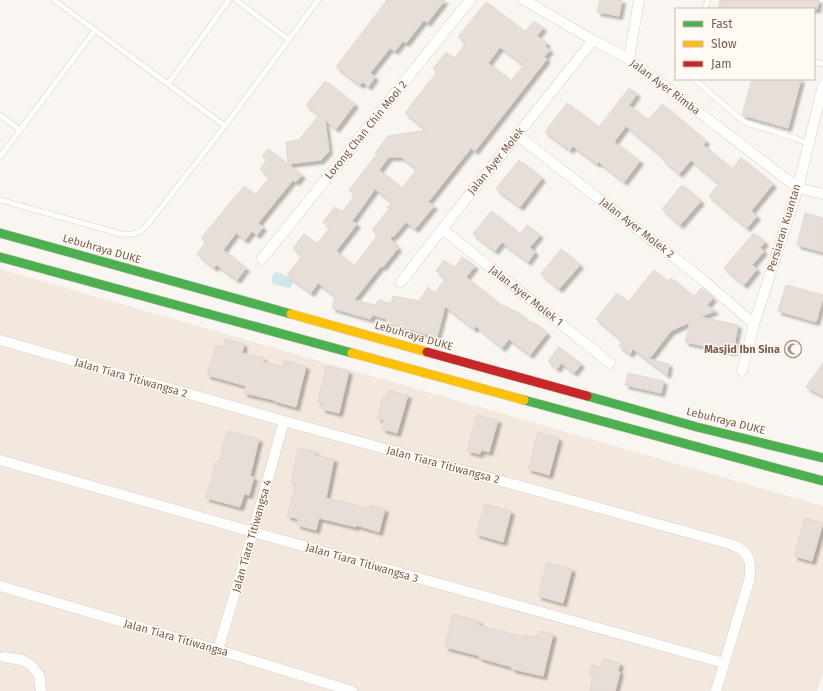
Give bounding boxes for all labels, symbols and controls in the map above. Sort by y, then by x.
legend [675,8,815,80]
text: Fast [711,17,733,31]
text: Slow [711,37,737,51]
street label: Jalan Ayer Rimba [627,56,703,118]
text: Jam [711,57,731,71]
street label: Lorong Chan Chin Mooi 2 [322,78,410,182]
street label: Jalan Ayer Molek [465,125,527,197]
street label: Persiaran Kuantan [764,183,804,273]
street label: Jalan Ayer Molek 2 [597,195,677,261]
street label: Lebuhraya DUKE [61,232,143,266]
street label: Jalan Ayer Molek 1 [487,263,565,329]
street label: Lebuhraya DUKE [373,319,455,353]
mosque icon: Masjid Ibn Sina [783,339,803,359]
place label: Masjid Ibn Sina [704,343,780,356]
street label: Jalan Tiara Titiwangsa 2 [73,356,189,400]
street label: Lebuhraya DUKE [685,405,767,437]
street label: Jalan Tiara Titiwangsa 2 [385,444,501,486]
street label: Jalan Tiara Titiwangsa 4 [230,478,274,594]
street label: Jalan Tiara Titiwangsa 3 [304,541,420,585]
street label: Jalan Tiara Titiwangsa [122,617,230,659]

